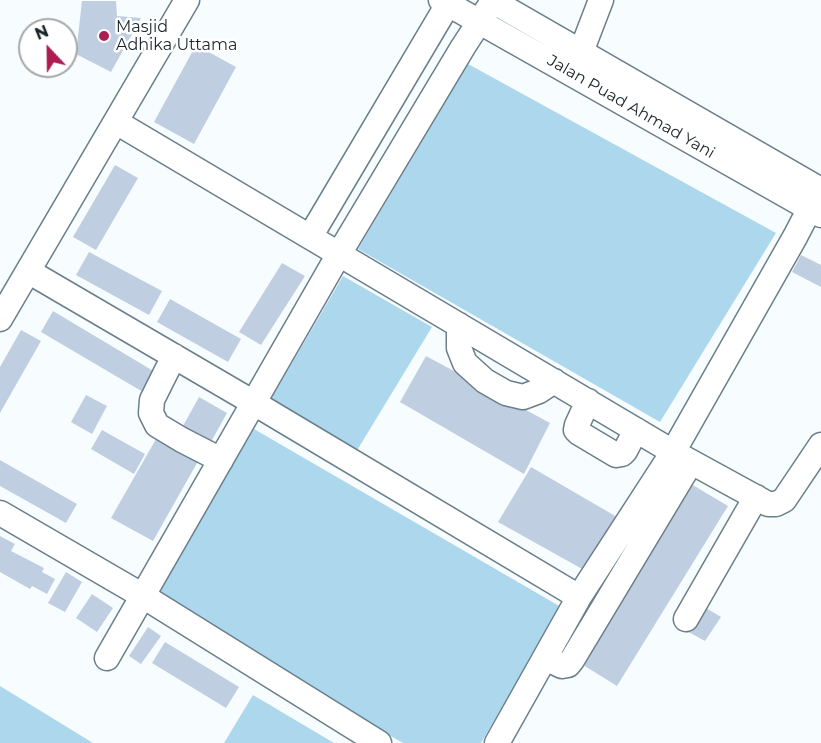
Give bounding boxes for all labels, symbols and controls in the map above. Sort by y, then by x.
place label: Masjid Adhika Uttama [116,17,237,55]
north arrow [18,18,78,78]
text: N [32,21,51,44]
marker: Masjid Adhika Uttama [97,29,111,43]
street label: Jalan Puad Ahmad Yani [544,51,718,163]

